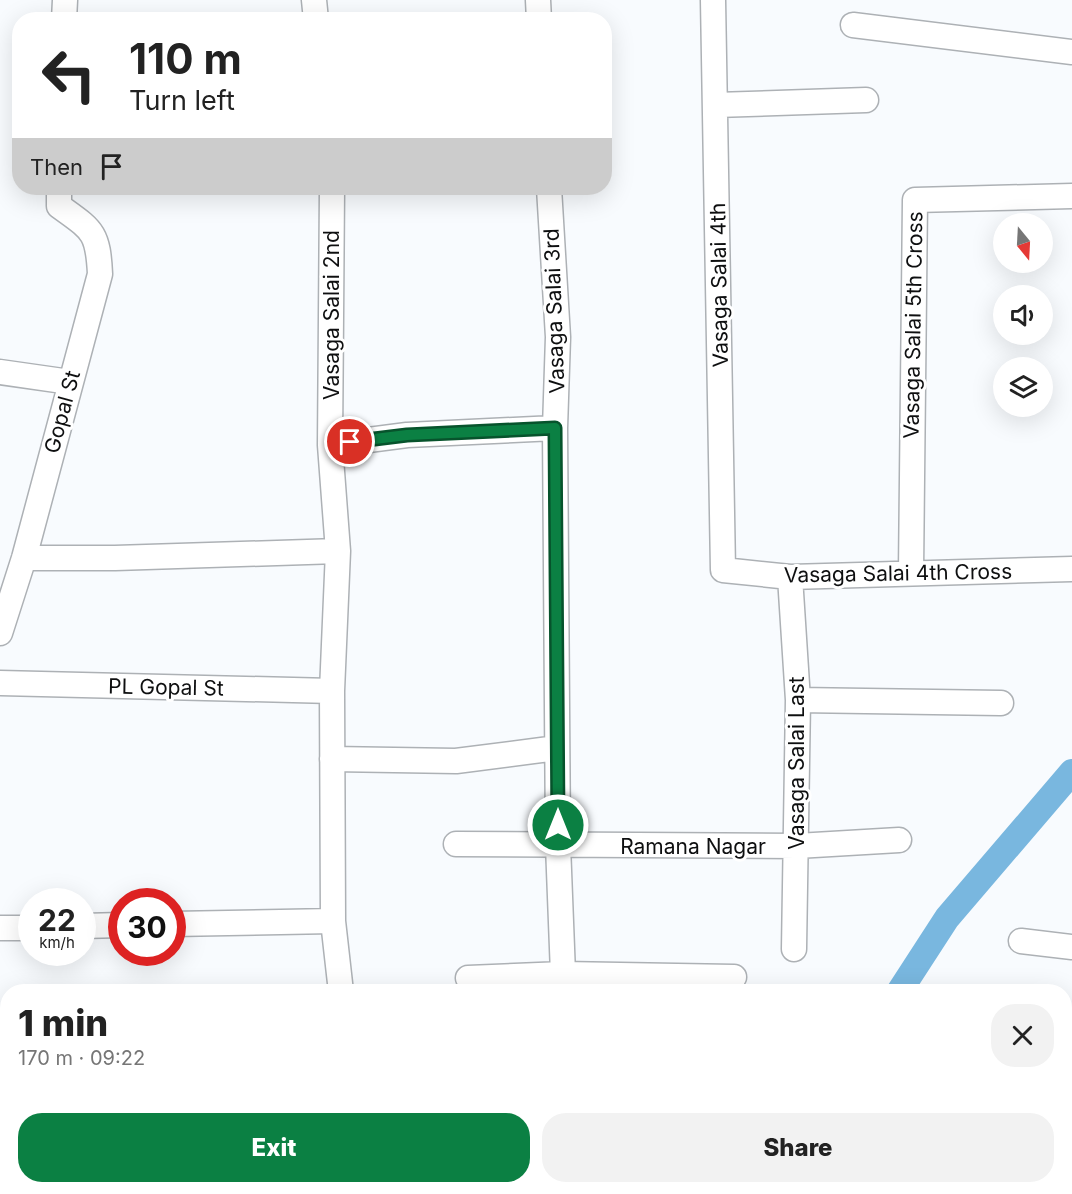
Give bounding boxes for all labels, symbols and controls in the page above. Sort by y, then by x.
text: 110 m [129,33,242,84]
icon: left [30,36,108,114]
text: Turn left [129,84,235,117]
icon: arrive [95,150,128,183]
text: Then [30,154,83,180]
street label: Vasaga Salai 4th [705,202,733,368]
street label: Vasaga Salai 5th Cross [899,211,927,439]
north arrow [993,213,1053,273]
map controls [993,213,1053,417]
street label: Vasaga Salai 3rd [539,228,569,394]
street label: Vasaga Salai 2nd [319,230,344,400]
button: sound [993,285,1053,345]
button: layers [993,357,1053,417]
street label: Gopal St [39,368,85,456]
pin [324,416,375,467]
icon: arrive [333,425,366,458]
street label: Vasaga Salai 4th Cross [784,559,1012,587]
street label: PL Gopal St [108,673,224,701]
street label: Vasaga Salai Last [784,676,809,850]
position arrow [526,793,590,857]
street label: Ramana Nagar [620,834,766,859]
speed limit sign: 30 [108,888,186,966]
text: 22 [38,902,76,938]
text: km/h [39,933,75,952]
text: 1 min [18,1001,108,1045]
button: close [991,1004,1054,1067]
text: 170 m · 09:22 [18,1046,145,1070]
button: Exit [18,1113,530,1182]
button: Share [542,1113,1054,1182]

